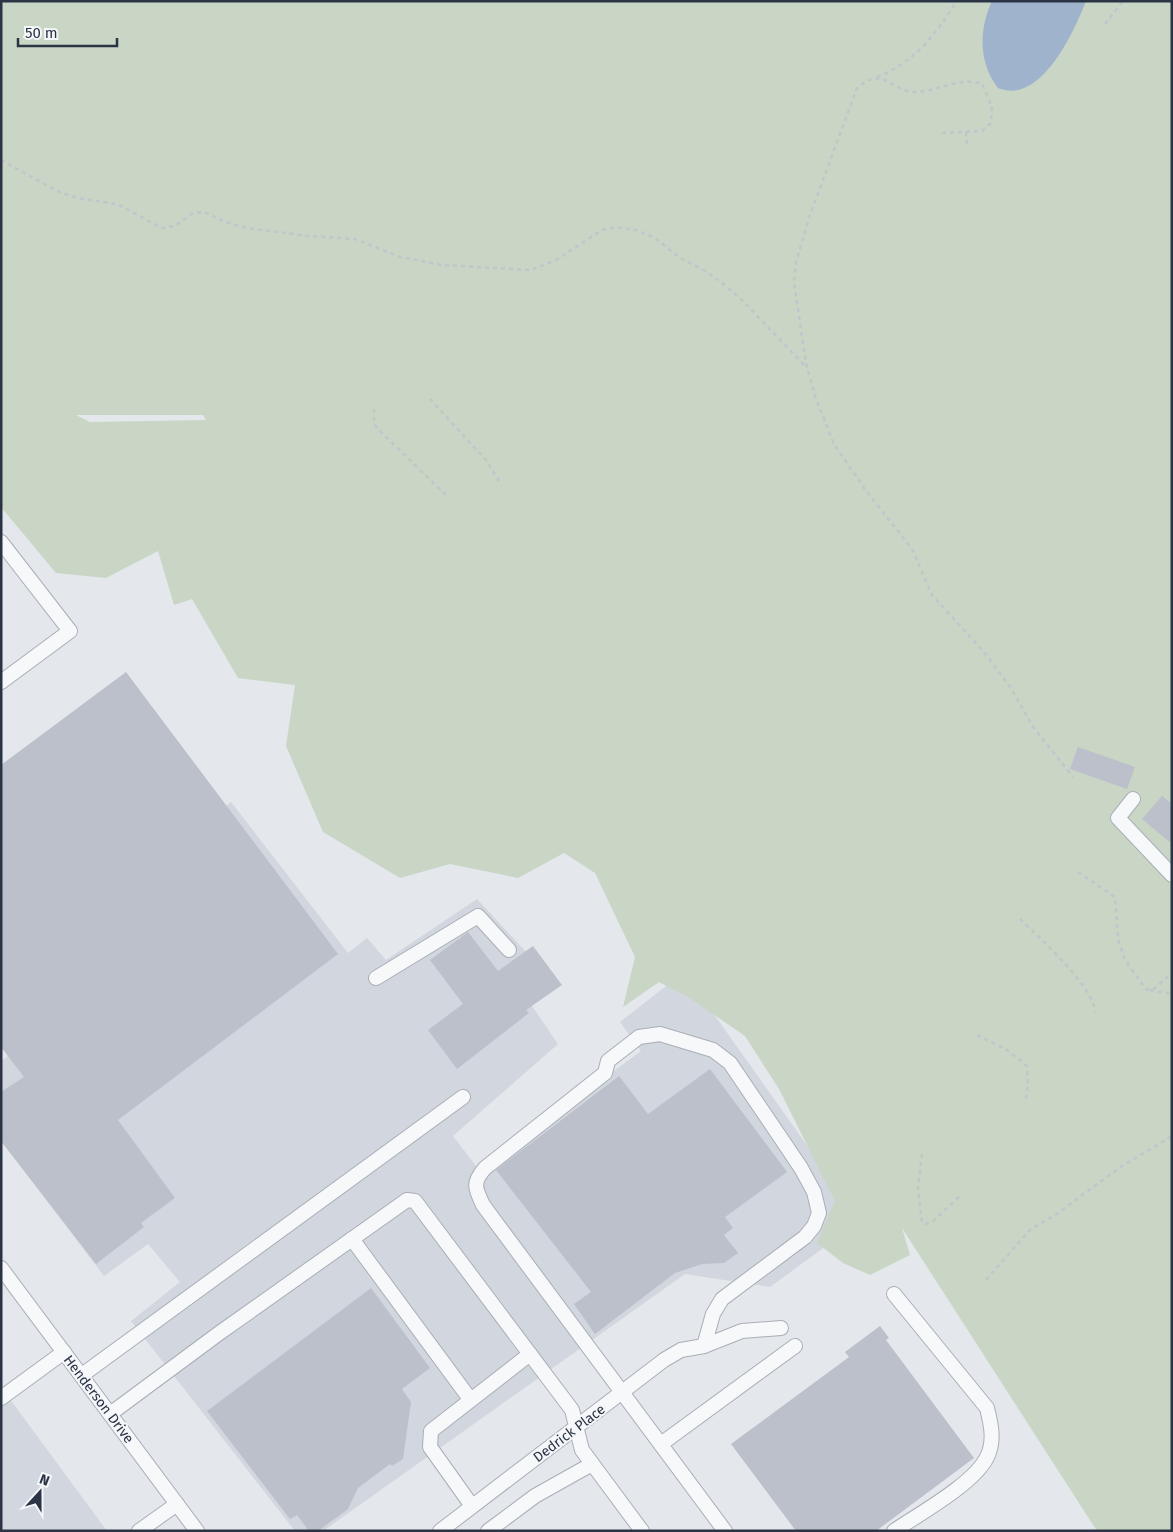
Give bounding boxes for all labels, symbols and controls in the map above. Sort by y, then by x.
scale bar [18,15,116,47]
text: 50 m [25,24,58,42]
street label: Henderson Drive [60,1352,137,1447]
street label: Dedrick Place [530,1401,609,1466]
north arrow [15,1467,65,1517]
text: N [37,1471,52,1490]

